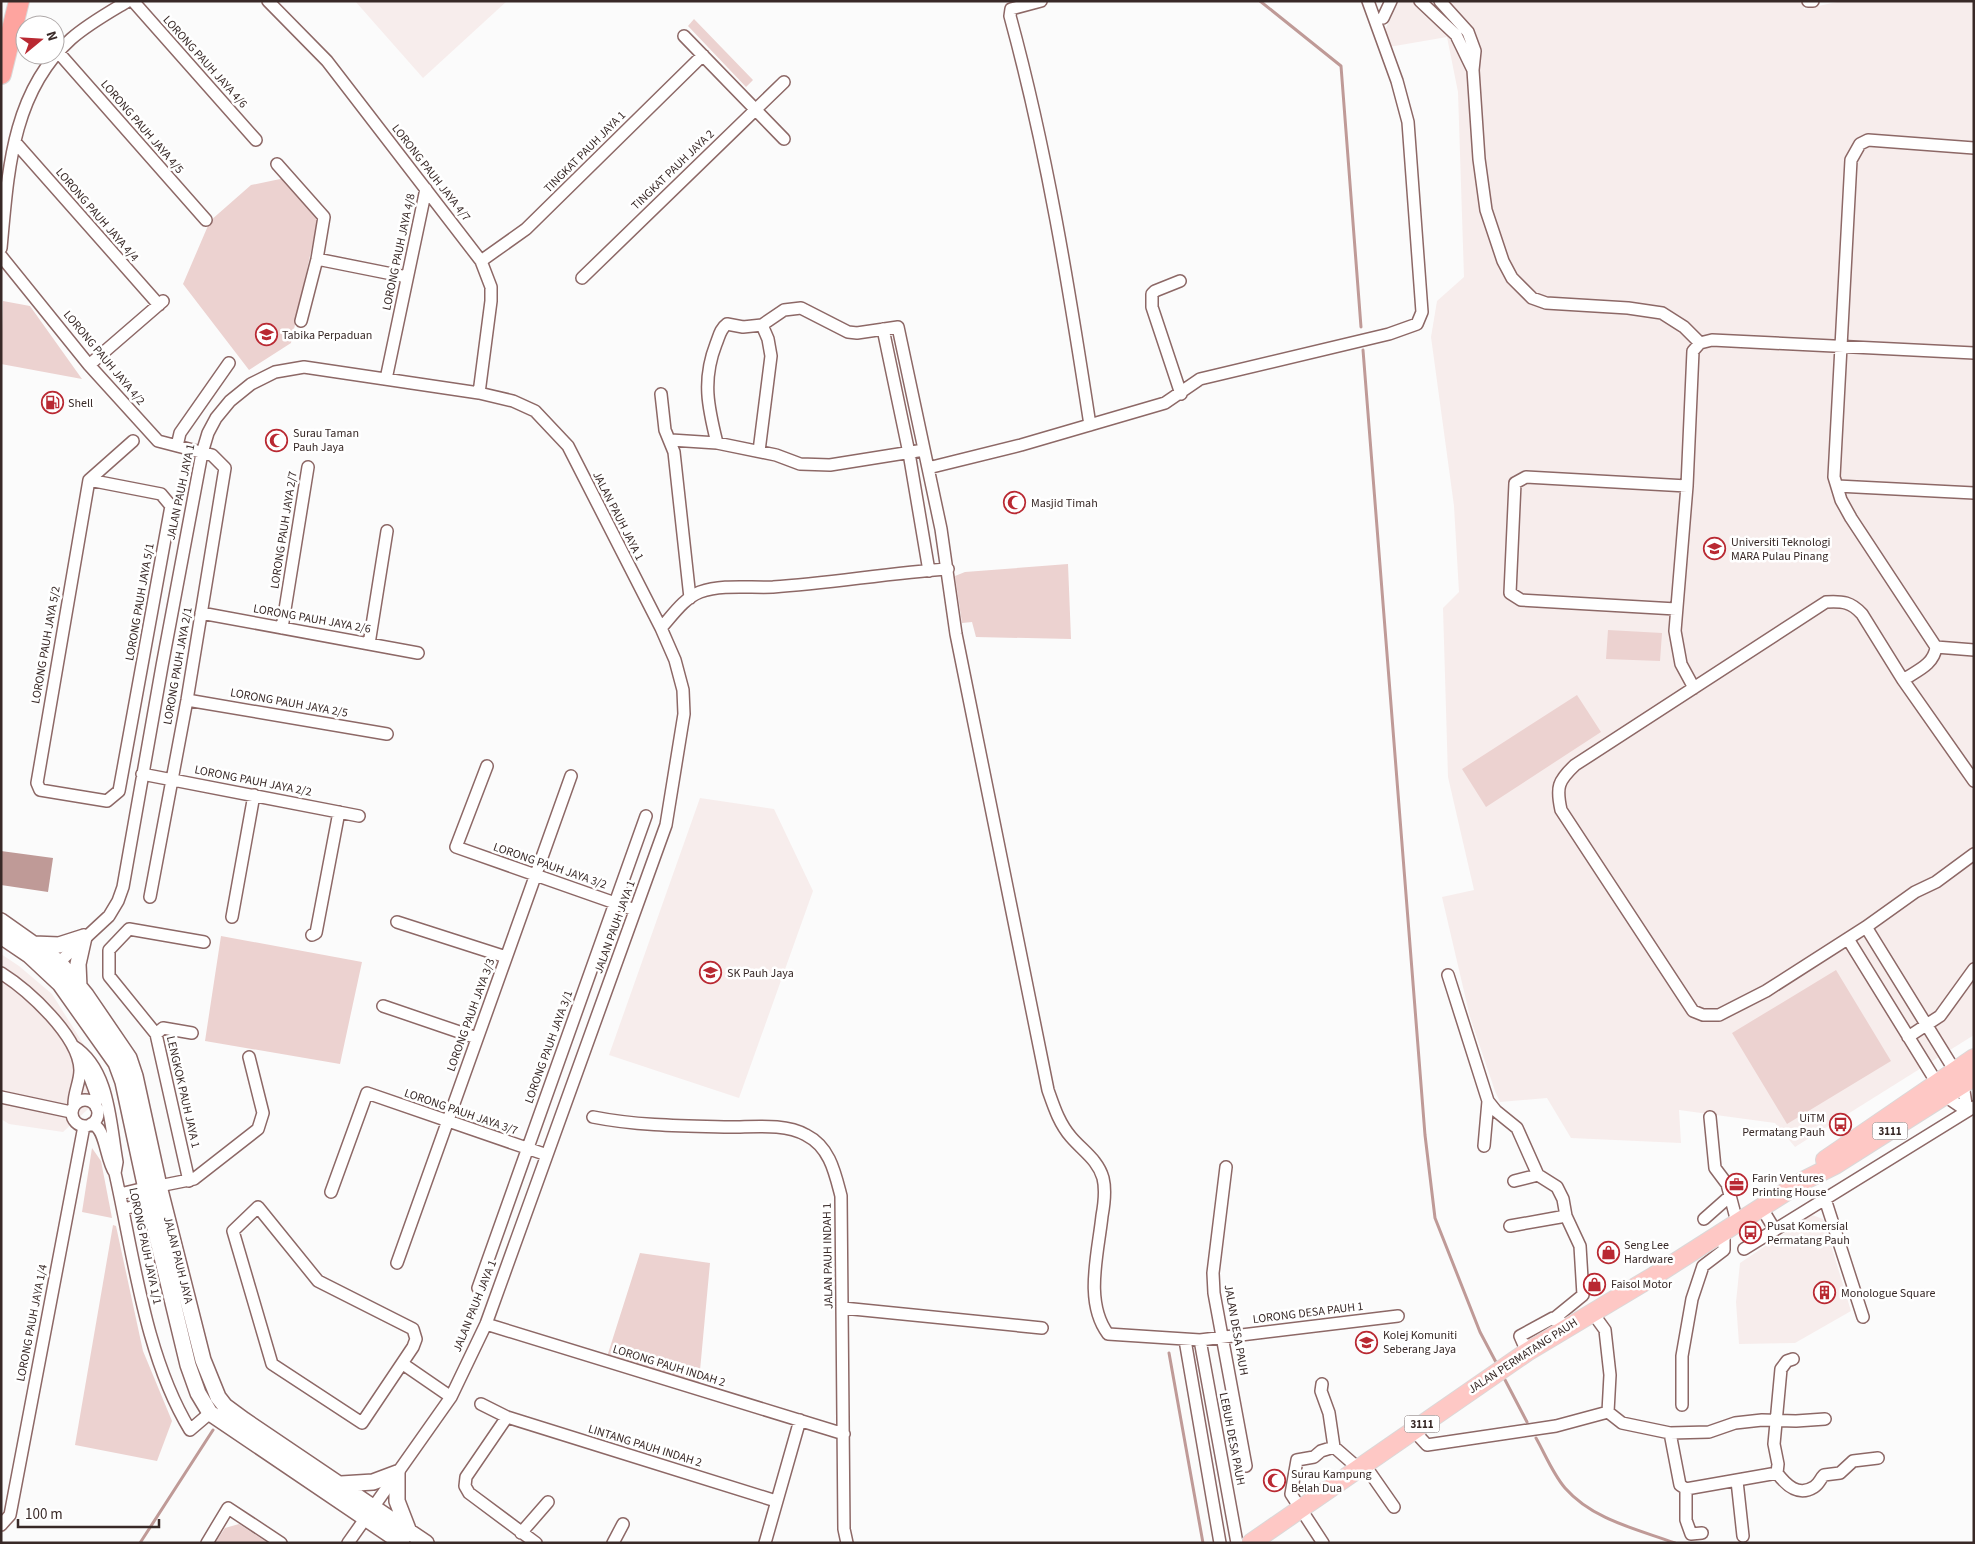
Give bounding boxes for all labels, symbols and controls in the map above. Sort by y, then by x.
street label: LORONG PAUH JAYA 4/6 [159,12,251,112]
north arrow [15,15,65,65]
text: N [40,29,62,44]
street label: LORONG PAUH JAYA 4/5 [97,76,187,178]
street label: TINGKAT PAUH JAYA 1 [540,107,630,197]
street label: LORONG PAUH JAYA 4/7 [388,121,474,225]
street label: TINGKAT PAUH JAYA 2 [628,126,718,214]
street label: LORONG PAUH JAYA 4/4 [52,164,142,266]
street label: LORONG PAUH JAYA 4/8 [378,192,420,312]
street label: LORONG PAUH JAYA 4/2 [59,307,149,409]
school or university icon: Tabika Perpaduan [254,323,278,347]
place label: Tabika Perpaduan [282,327,372,344]
fuel station icon: Shell [40,391,64,415]
place label: Shell [68,395,93,412]
place label: Surau Taman Pauh Jaya [293,425,359,456]
mosque icon: Surau Taman Pauh Jaya [265,428,289,452]
street label: JALAN PAUH JAYA 1 [163,442,199,542]
street label: JALAN PAUH JAYA 1 [588,469,648,563]
street label: LORONG PAUH JAYA 2/7 [266,470,302,590]
mosque icon: Masjid Timah [1003,491,1027,515]
place label: Masjid Timah [1031,495,1098,512]
place label: Universiti Teknologi MARA Pulau Pinang [1731,534,1830,565]
school or university icon: Universiti Teknologi MARA Pulau Pinang [1703,537,1727,561]
street label: LORONG PAUH JAYA 5/1 [121,542,159,662]
street label: LORONG PAUH JAYA 5/2 [27,585,65,705]
street label: LORONG PAUH JAYA 2/6 [252,600,372,638]
street label: LORONG PAUH JAYA 2/1 [159,606,197,726]
street label: LORONG PAUH JAYA 2/5 [229,684,349,722]
street label: LORONG PAUH JAYA 2/2 [193,761,313,801]
street label: LORONG PAUH JAYA 3/2 [491,839,609,893]
street label: JALAN PAUH JAYA 1 [590,878,640,976]
street label: LORONG PAUH JAYA 3/3 [443,956,499,1074]
school or university icon: SK Pauh Jaya [699,961,723,985]
place label: SK Pauh Jaya [727,965,794,982]
street label: LORONG PAUH JAYA 3/1 [521,988,577,1106]
street label: LENGKOK PAUH JAYA 1 [162,1034,204,1150]
street label: LORONG PAUH JAYA 3/7 [402,1085,520,1139]
place label: UiTM Permatang Pauh [1742,1110,1825,1141]
bus stop icon: UiTM Permatang Pauh [1829,1113,1853,1137]
road number: 3111 [1872,1122,1908,1140]
place label: Farin Ventures Printing House [1752,1170,1826,1201]
office icon: Farin Ventures Printing House [1724,1173,1748,1197]
street label: LORONG PAUH JAYA 1/1 [124,1186,166,1306]
street label: JALAN PAUH INDAH 1 [819,1203,837,1309]
street label: JALAN PAUH JAYA [159,1215,197,1306]
place label: Pusat Komersial Permatang Pauh [1767,1218,1850,1249]
bus stop icon: Pusat Komersial Permatang Pauh [1739,1221,1763,1245]
place label: Seng Lee Hardware [1624,1237,1673,1268]
shop icon: Seng Lee Hardware [1596,1240,1620,1264]
street label: JALAN PAUH JAYA 1 [449,1257,501,1355]
street label: LORONG PAUH JAYA 1/4 [12,1263,52,1383]
shop icon: Faisol Motor [1583,1272,1607,1296]
place label: Faisol Motor [1611,1276,1673,1293]
building icon: Monologue Square [1813,1281,1837,1305]
street label: JALAN DESA PAUH [1220,1283,1252,1377]
place label: Monologue Square [1841,1285,1935,1302]
street label: LORONG DESA PAUH 1 [1252,1298,1364,1328]
street label: JALAN PERMATANG PAUH [1465,1314,1581,1398]
place label: Kolej Komuniti Seberang Jaya [1383,1327,1457,1358]
school or university icon: Kolej Komuniti Seberang Jaya [1355,1330,1379,1354]
street label: LORONG PAUH INDAH 2 [610,1341,728,1391]
street label: LEBUH DESA PAUH [1215,1391,1249,1487]
road number: 3111 [1404,1416,1440,1432]
street label: LINTANG PAUH INDAH 2 [586,1421,704,1471]
place label: Surau Kampung Belah Dua [1291,1466,1372,1497]
mosque icon: Surau Kampung Belah Dua [1263,1469,1287,1493]
scale bar [18,1496,159,1528]
text: 100 m [25,1504,63,1525]

